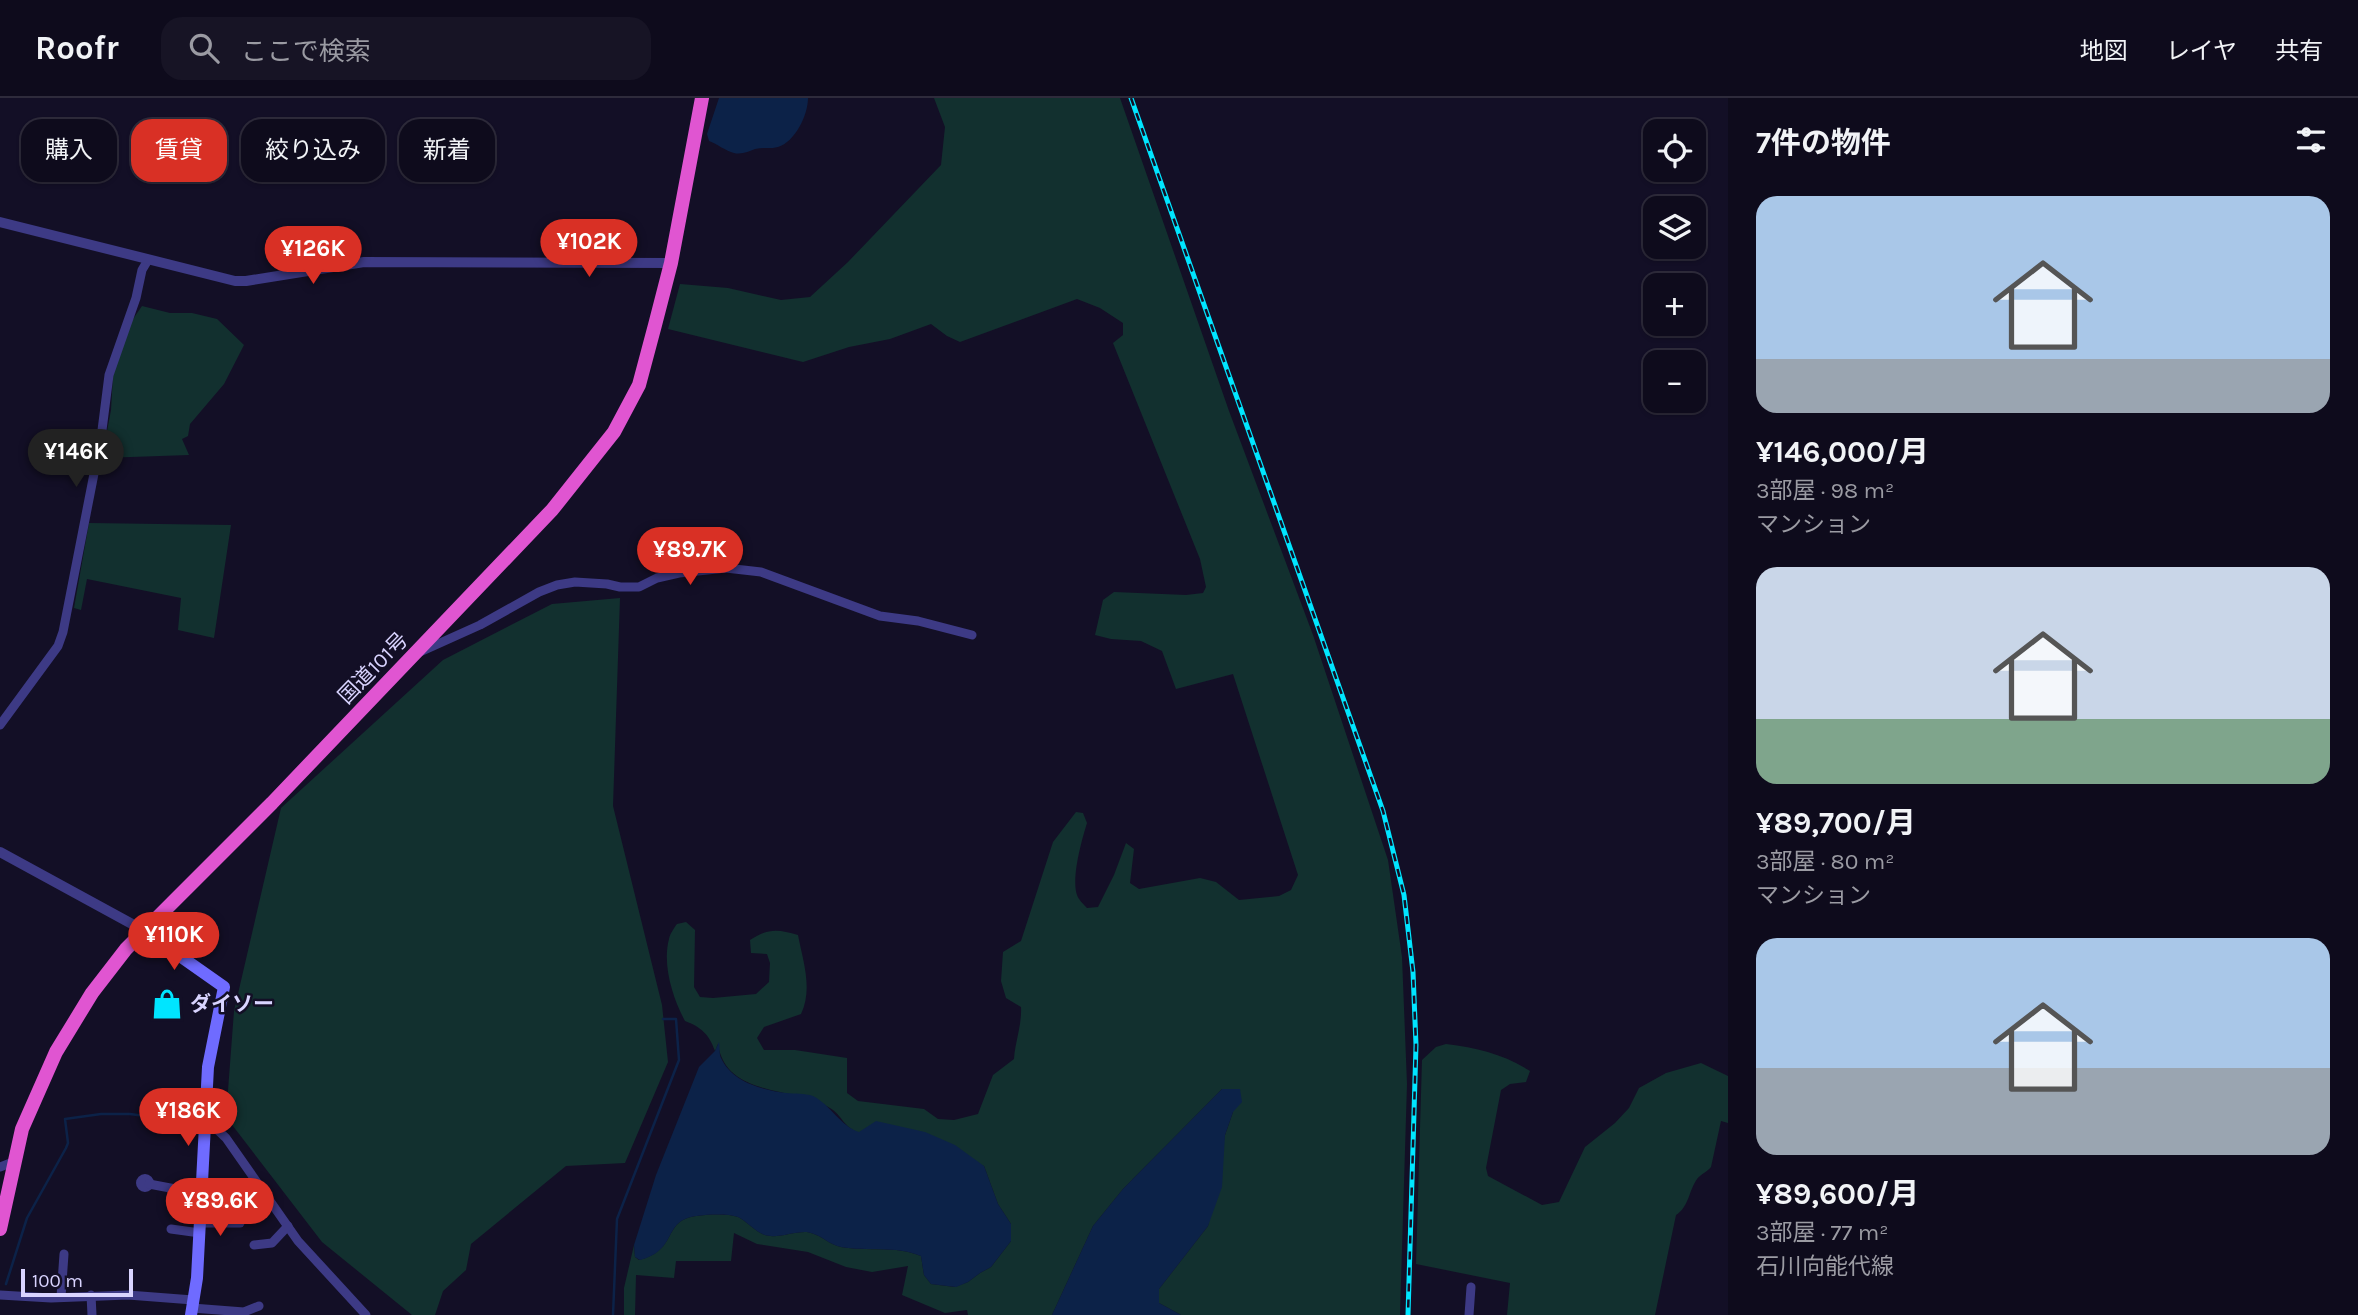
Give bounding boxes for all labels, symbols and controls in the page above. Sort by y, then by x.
search box [161,17,651,80]
text: Roofr [35,29,119,67]
icon: search [185,29,223,67]
text: ここで検索 [241,36,371,67]
text: 地図 [2080,37,2128,65]
text: レイヤ [2166,37,2237,65]
text: 共有 [2275,37,2323,65]
chip: 購入 [21,119,117,182]
chip: 賃貸 [131,119,227,182]
chip: 絞り込み [241,119,385,182]
chip: 新着 [399,119,495,182]
map controls [1643,119,1706,413]
button: locate [1643,119,1706,182]
icon: filters [2292,121,2330,159]
text: 7件の物件 [1756,125,1891,161]
button: layers [1643,196,1706,259]
pin: ¥102K [540,220,638,279]
pin: ¥126K [264,226,362,286]
text: ¥102K [556,228,622,255]
text: ¥126K [281,235,345,262]
icon: home [1980,242,2106,368]
button: + [1643,273,1706,336]
button: − [1643,350,1706,413]
pin: ¥146K [27,430,125,489]
text: ¥146,000/月 [1756,434,1929,470]
text: ¥146K [44,438,108,465]
text: 3部屋 · 98 m² [1756,477,1894,504]
text: マンション [1756,511,1871,538]
pin: ¥89.7K [633,528,747,587]
text: ¥89.7K [653,536,727,563]
icon: home [1980,613,2106,739]
street label: 国道101号 [333,628,413,708]
text: ¥89,700/月 [1756,805,1916,841]
text: 3部屋 · 80 m² [1756,848,1895,875]
text: マンション [1756,882,1871,909]
pin: ¥110K [125,912,223,972]
text: ¥110K [144,921,204,948]
icon: home [1980,984,2106,1110]
shop icon: ダイソー [150,987,184,1021]
place label: ダイソー [190,992,274,1016]
pin: ¥186K [139,1088,237,1148]
text: ¥186K [155,1097,221,1124]
text: ¥89,600/月 [1756,1176,1919,1212]
pin: ¥89.6K [163,1178,277,1238]
text: ¥89.6K [182,1187,258,1214]
text: 3部屋 · 77 m² [1756,1219,1888,1246]
text: 石川向能代線 [1756,1253,1894,1280]
scale bar [21,1266,133,1298]
text: 100 m [32,1270,83,1292]

